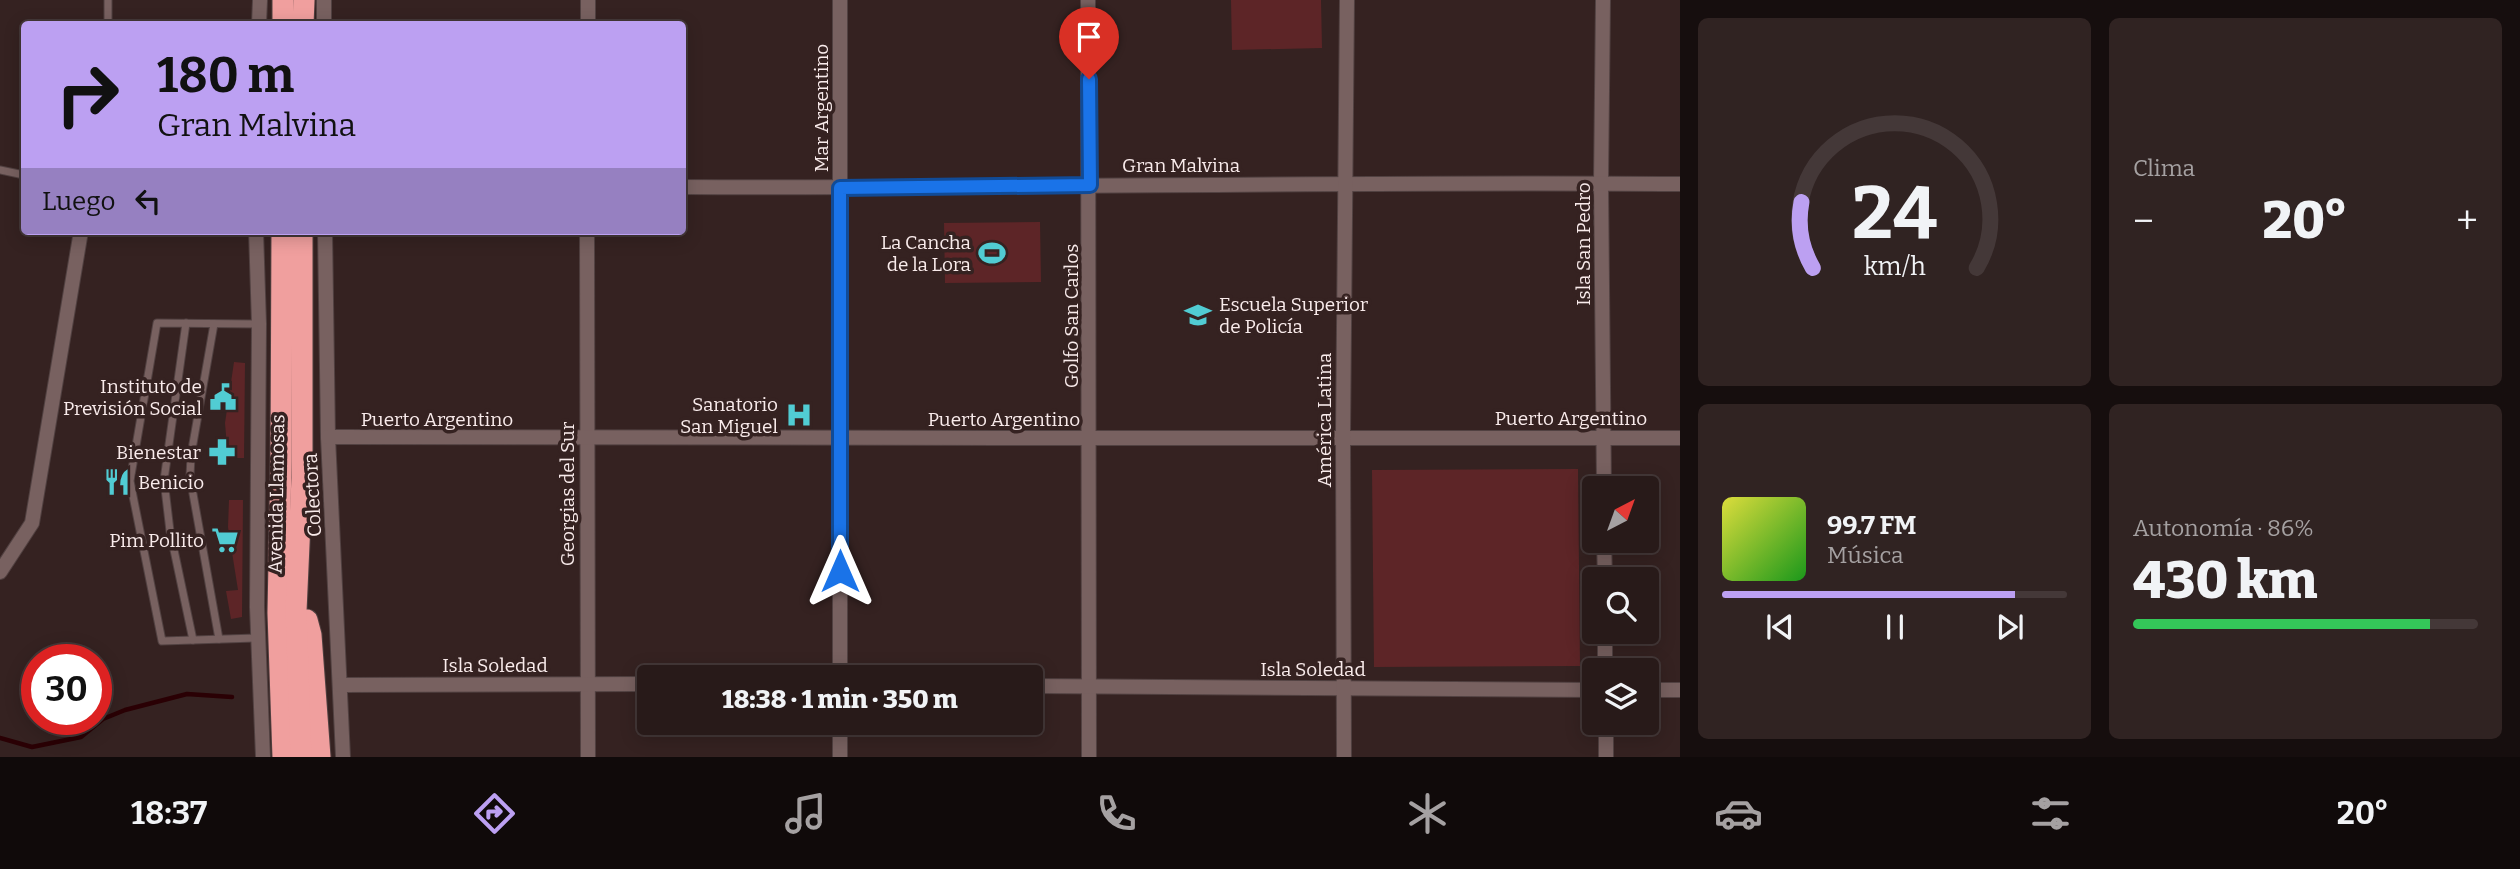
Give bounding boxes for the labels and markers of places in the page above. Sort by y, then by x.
pin [1059,7,1119,79]
place label: La Cancha de la Lora [881,231,972,276]
sports icon: La Cancha de la Lora [977,238,1007,268]
place label: Escuela Superior de Policía [1219,293,1369,338]
school or university icon: Escuela Superior de Policía [1183,300,1213,330]
place label: Instituto de Previsión Social [63,375,202,420]
public building icon: Instituto de Previsión Social [208,382,238,412]
place label: Sanatorio San Miguel [680,393,778,438]
hospital icon: Sanatorio San Miguel [784,400,814,430]
pharmacy icon: Bienestar [207,437,237,467]
place label: Bienestar [116,441,202,464]
restaurant icon: Benicio [102,467,132,497]
place label: Benicio [138,471,204,494]
supermarket icon: Pim Pollito [210,525,240,555]
place label: Pim Pollito [109,529,204,552]

